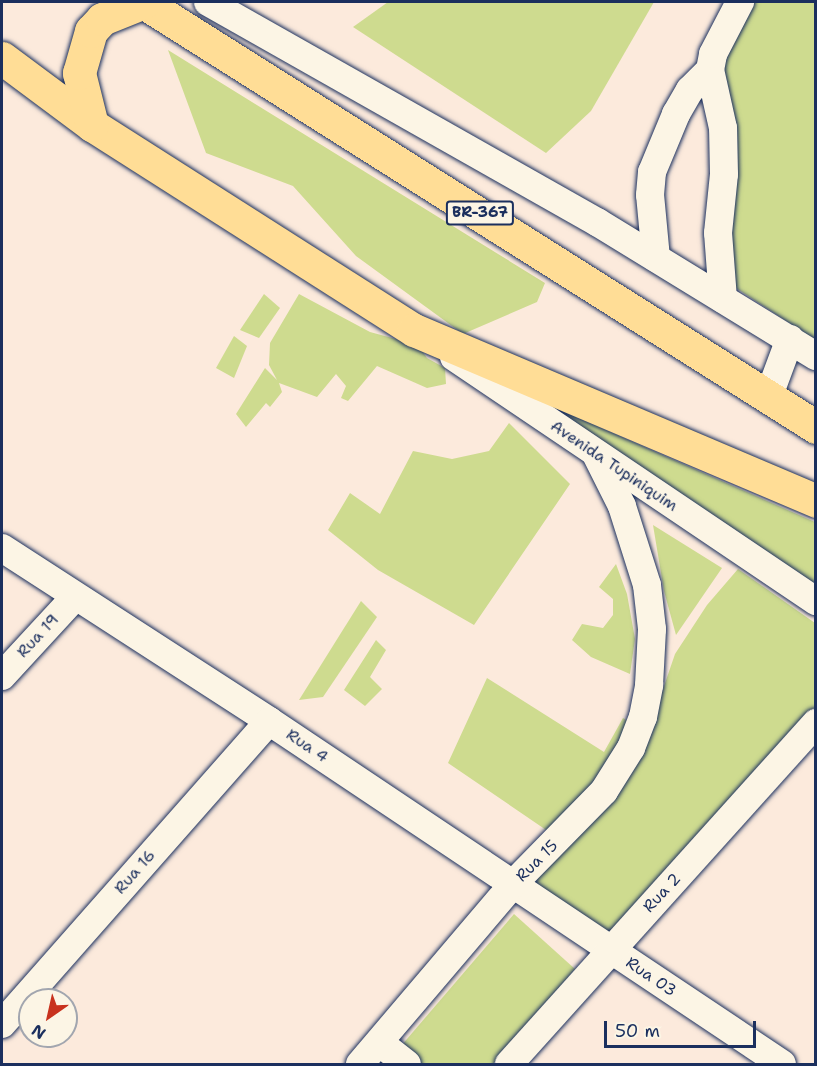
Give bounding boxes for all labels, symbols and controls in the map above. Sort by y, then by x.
road number: BR-367 [446,201,514,225]
street label: Avenida Tupiniquim [547,416,681,516]
street label: Rua 19 [13,610,63,662]
street label: Rua 4 [282,725,332,767]
street label: Rua 15 [512,836,562,886]
street label: Rua 16 [111,846,159,898]
street label: Rua 2 [639,869,685,917]
street label: Rua 03 [622,953,680,1001]
north arrow [18,988,78,1048]
scale bar [607,1009,758,1047]
text: N [28,1019,50,1044]
text: 50 m [615,1019,660,1043]

